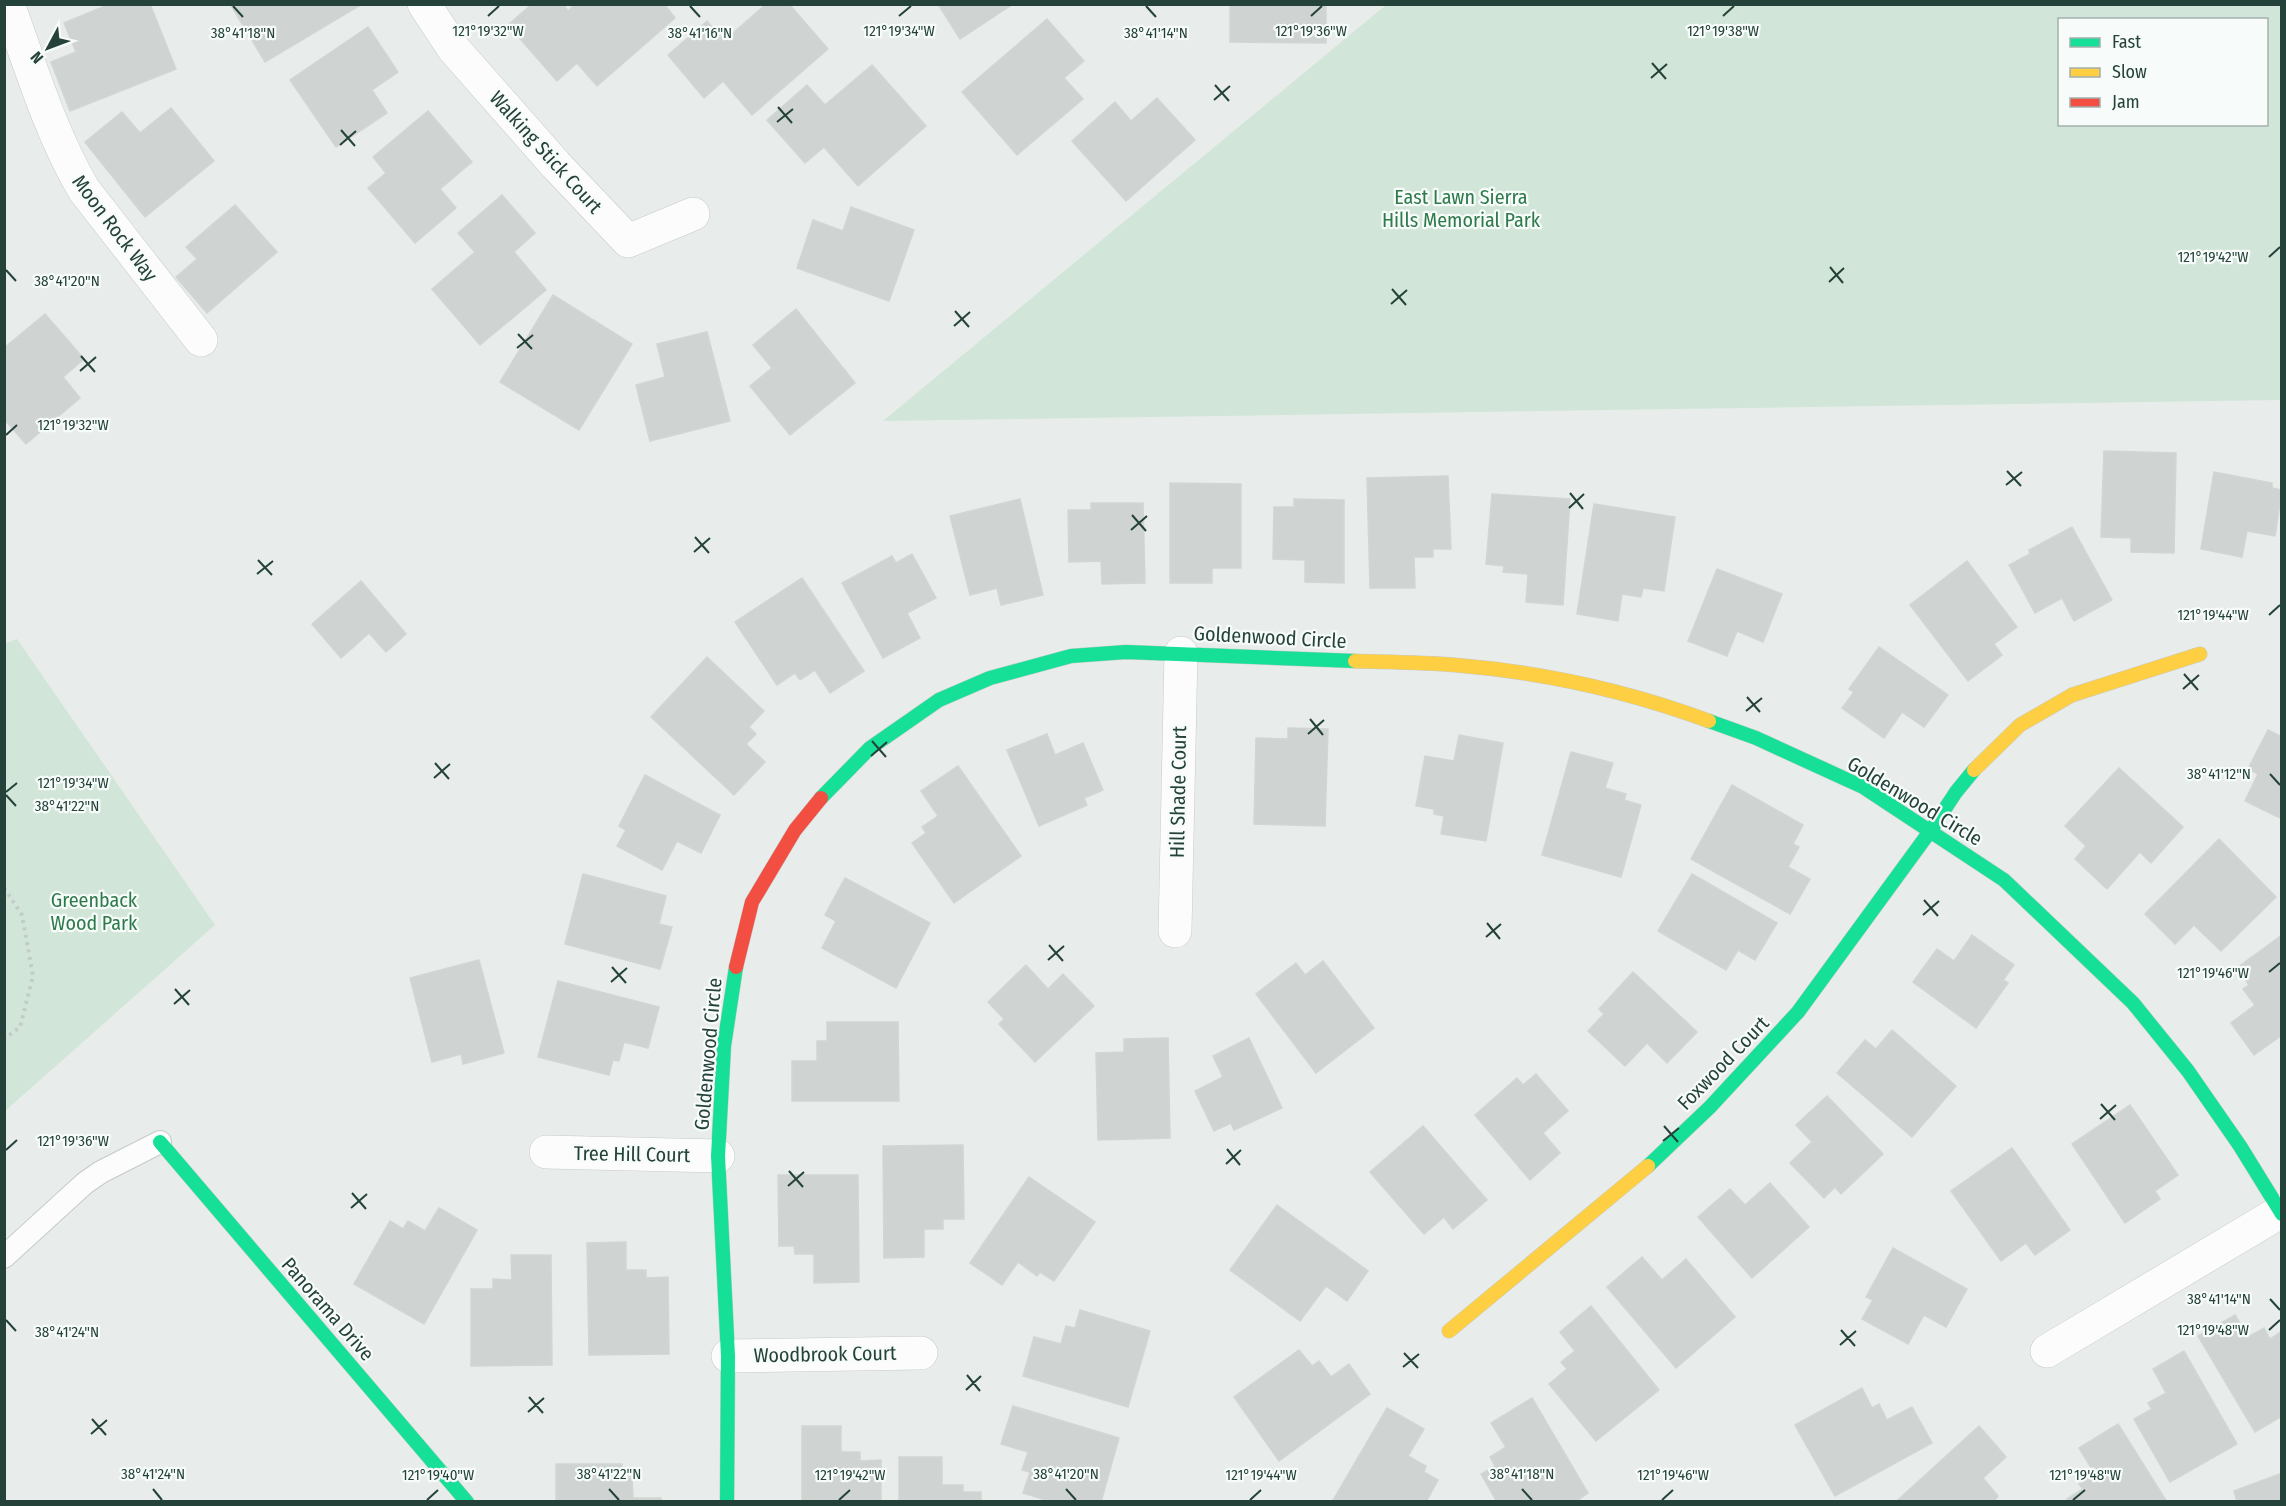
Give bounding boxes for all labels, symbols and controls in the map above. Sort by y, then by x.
north arrow [18,18,78,78]
legend [2058,18,2268,126]
text: 121°19'32"W [452,22,524,40]
text: 121°19'34"W [863,22,935,40]
text: 121°19'36"W [1275,22,1347,40]
text: 121°19'38"W [1687,22,1759,40]
text: 38°41'18"N [211,24,275,42]
text: 38°41'16"N [668,24,732,42]
text: 38°41'14"N [1124,24,1188,42]
text: Fast [2112,31,2141,53]
text: N [27,48,47,67]
text: Slow [2112,61,2147,83]
street label: Walking Stick Court [485,86,608,219]
text: Jam [2112,91,2140,113]
street label: Moon Rock Way [67,170,163,286]
park label: East Lawn Sierra Hills Memorial Park [1382,185,1541,232]
text: 121°19'42"W [2177,248,2249,266]
text: 38°41'20"N [34,272,100,290]
text: 121°19'32"W [37,416,109,434]
text: 121°19'44"W [2177,606,2249,624]
street label: Goldenwood Circle [1193,621,1347,653]
street label: Hill Shade Court [1165,725,1191,858]
street label: Goldenwood Circle [1843,751,1987,851]
text: 38°41'12"N [2187,765,2251,783]
text: 121°19'34"W [37,774,109,792]
text: 38°41'22"N [35,797,99,815]
park label: Greenback Wood Park [51,888,138,935]
text: 121°19'46"W [2177,964,2249,982]
street label: Goldenwood Circle [689,977,727,1131]
street label: Foxwood Court [1672,1011,1774,1115]
text: 121°19'36"W [37,1132,109,1150]
street label: Tree Hill Court [574,1141,691,1167]
street label: Panorama Drive [277,1253,379,1365]
text: 38°41'14"N [2187,1290,2251,1308]
text: 121°19'48"W [2177,1321,2249,1339]
text: 38°41'24"N [35,1323,99,1341]
street label: Woodbrook Court [753,1341,897,1367]
text: 38°41'24"N [121,1465,185,1483]
text: 38°41'22"N [577,1465,641,1483]
text: 38°41'20"N [1033,1465,1099,1483]
text: 38°41'18"N [1490,1465,1554,1483]
text: 121°19'40"W [402,1466,474,1484]
text: 121°19'42"W [814,1466,886,1484]
text: 121°19'44"W [1225,1466,1297,1484]
text: 121°19'46"W [1637,1466,1709,1484]
text: 121°19'48"W [2049,1466,2121,1484]

